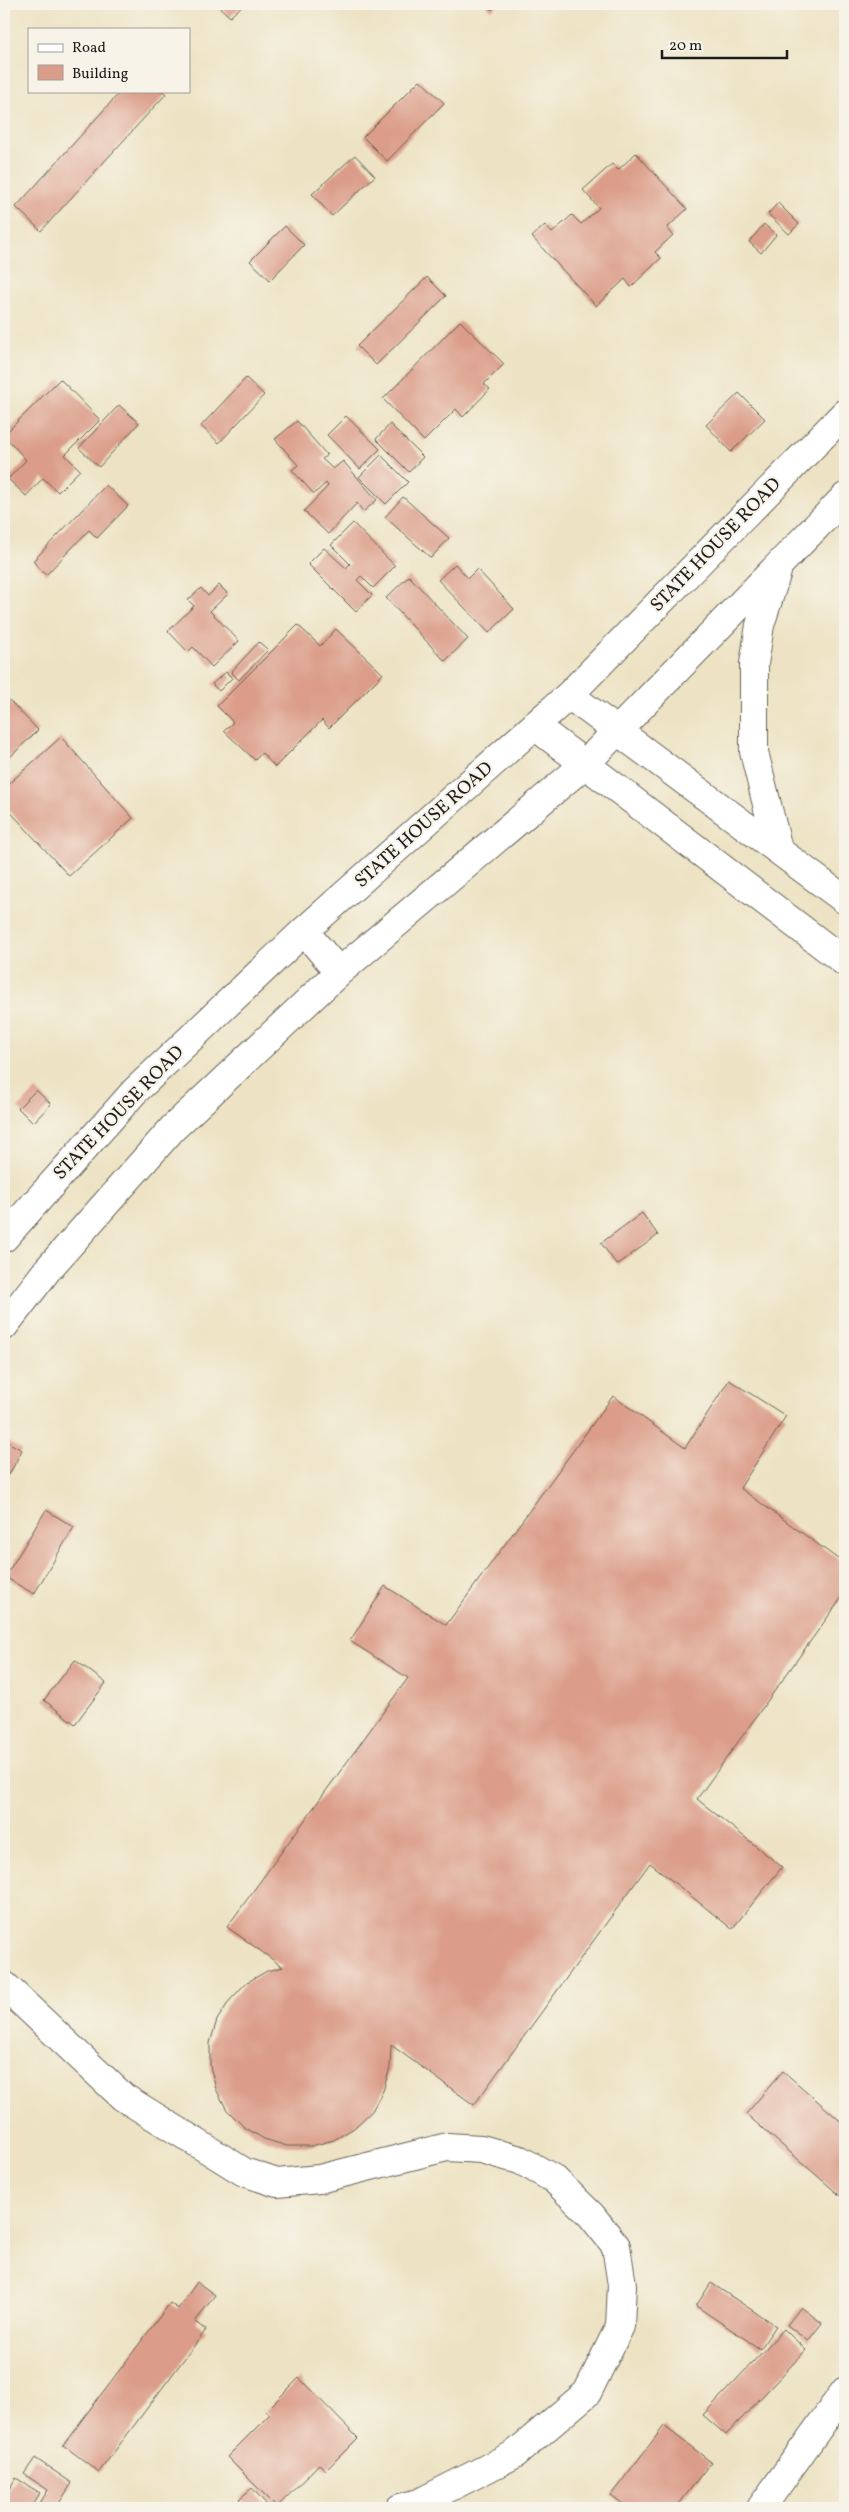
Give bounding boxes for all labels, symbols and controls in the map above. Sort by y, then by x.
legend [28,28,190,92]
scale bar [662,28,786,60]
text: 20 m [669,36,702,57]
text: Road [72,38,106,59]
text: Building [72,64,129,85]
street label: STATE HOUSE ROAD [645,472,787,618]
street label: STATE HOUSE ROAD [349,756,499,894]
street label: STATE HOUSE ROAD [48,1040,190,1186]

